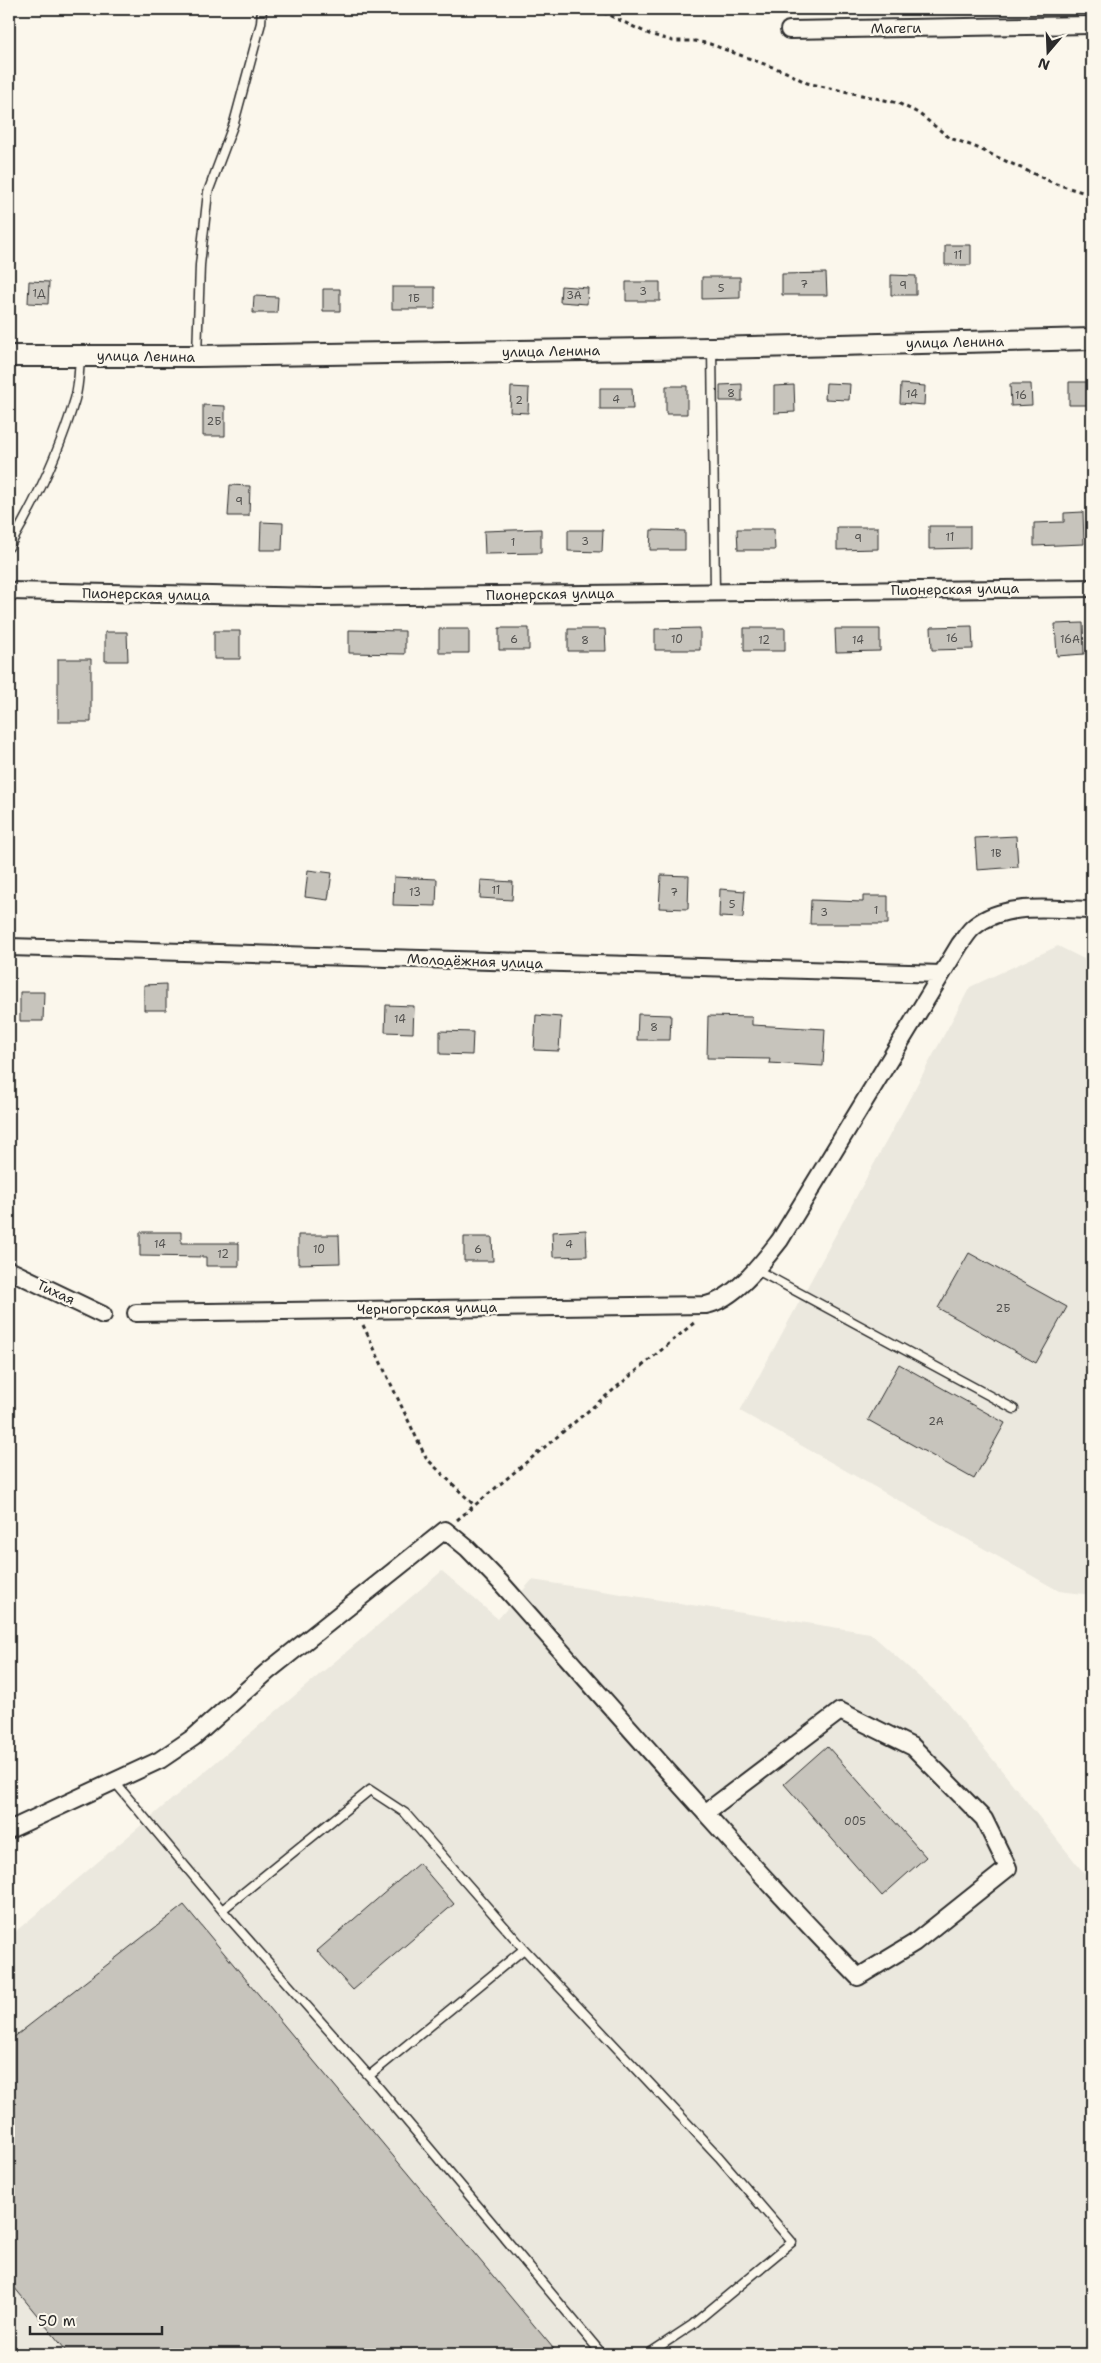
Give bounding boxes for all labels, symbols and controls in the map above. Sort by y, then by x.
street label: Магеги [871,19,921,37]
north arrow [1024,28,1074,78]
text: N [1036,54,1052,75]
house number: 11 [954,248,962,263]
house number: 7 [800,277,808,292]
house number: 9 [899,278,907,293]
house number: 5 [718,281,725,296]
house number: 3 [639,284,647,299]
house number: 1Д [33,286,46,301]
house number: 3А [566,288,582,303]
house number: 1Б [408,291,420,306]
street label: улица Ленина [906,332,1005,352]
street label: улица Ленина [502,341,601,361]
street label: улица Ленина [97,346,196,366]
house number: 8 [727,386,735,401]
house number: 14 [906,387,918,402]
house number: 16 [1015,388,1027,403]
house number: 4 [612,392,620,407]
house number: 2 [515,393,523,408]
house number: 2Б [207,414,221,429]
house number: 9 [235,494,243,509]
house number: 11 [946,530,954,545]
house number: 9 [854,531,862,546]
house number: 3 [581,534,589,549]
house number: 1 [511,535,515,550]
street label: Пионерская улица [891,579,1019,599]
street label: Пионерская улица [82,584,210,604]
street label: Пионерская улица [486,584,614,604]
house number: 16 [946,631,958,646]
house number: 6 [510,632,518,647]
house number: 10 [671,632,683,647]
house number: 16А [1060,632,1080,647]
house number: 8 [581,633,589,648]
house number: 12 [758,633,770,648]
house number: 14 [852,633,864,648]
house number: 1В [990,846,1002,861]
house number: 11 [492,883,500,898]
house number: 13 [409,885,421,900]
house number: 7 [670,885,678,900]
house number: 5 [729,897,736,912]
house number: 1 [874,903,878,918]
house number: 3 [820,905,828,920]
street label: Молодёжная улица [407,950,544,972]
house number: 14 [394,1012,406,1027]
house number: 8 [650,1020,658,1035]
house number: 14 [154,1237,166,1252]
house number: 4 [565,1237,573,1252]
house number: 10 [313,1242,325,1257]
house number: 6 [474,1242,482,1257]
house number: 12 [217,1247,229,1262]
street label: Тихая [34,1275,78,1309]
street label: Черногорская улица [357,1298,498,1318]
house number: 2Б [996,1301,1010,1316]
house number: 2А [928,1414,944,1429]
house number: 005 [844,1814,866,1829]
scale bar [30,2303,162,2335]
text: 50 m [38,2311,76,2331]

